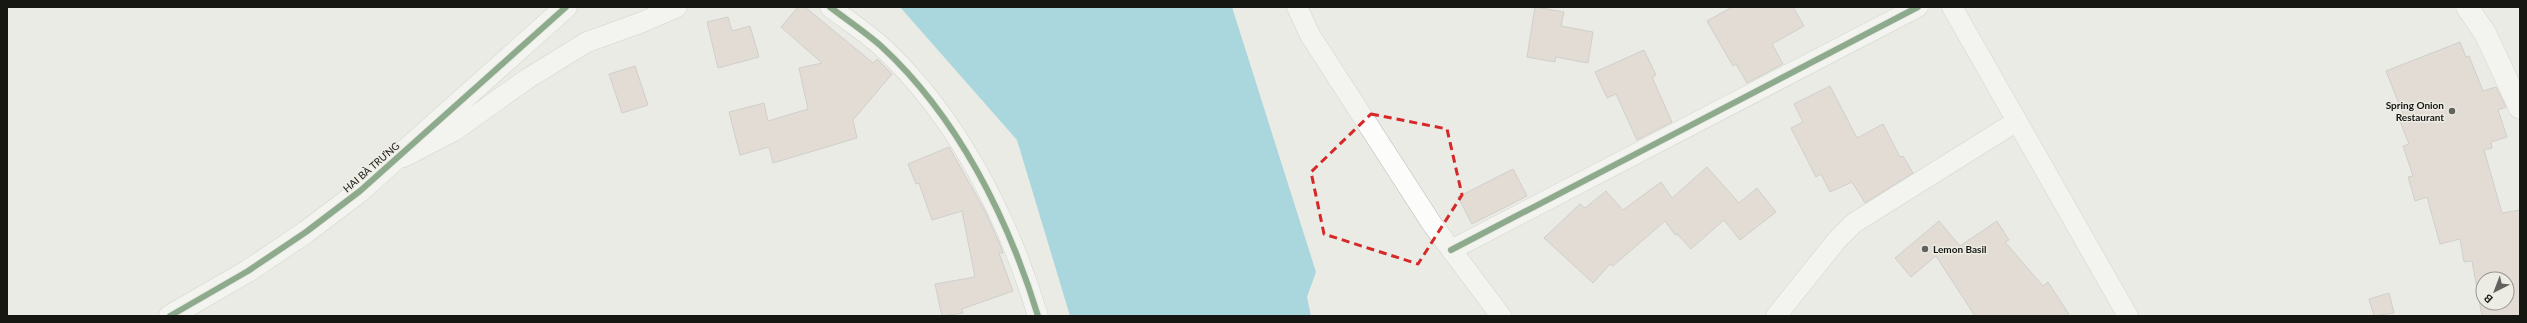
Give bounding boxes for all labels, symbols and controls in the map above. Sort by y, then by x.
place label: Spring Onion Restaurant [2386,99,2444,123]
marker: Spring Onion Restaurant [2447,106,2457,116]
street label: HAI BÀ TRƯNG [341,139,401,195]
place label: Lemon Basil [1933,243,1986,255]
marker: Lemon Basil [1920,244,1930,254]
north arrow [2475,271,2515,311]
text: B [2481,292,2495,306]

